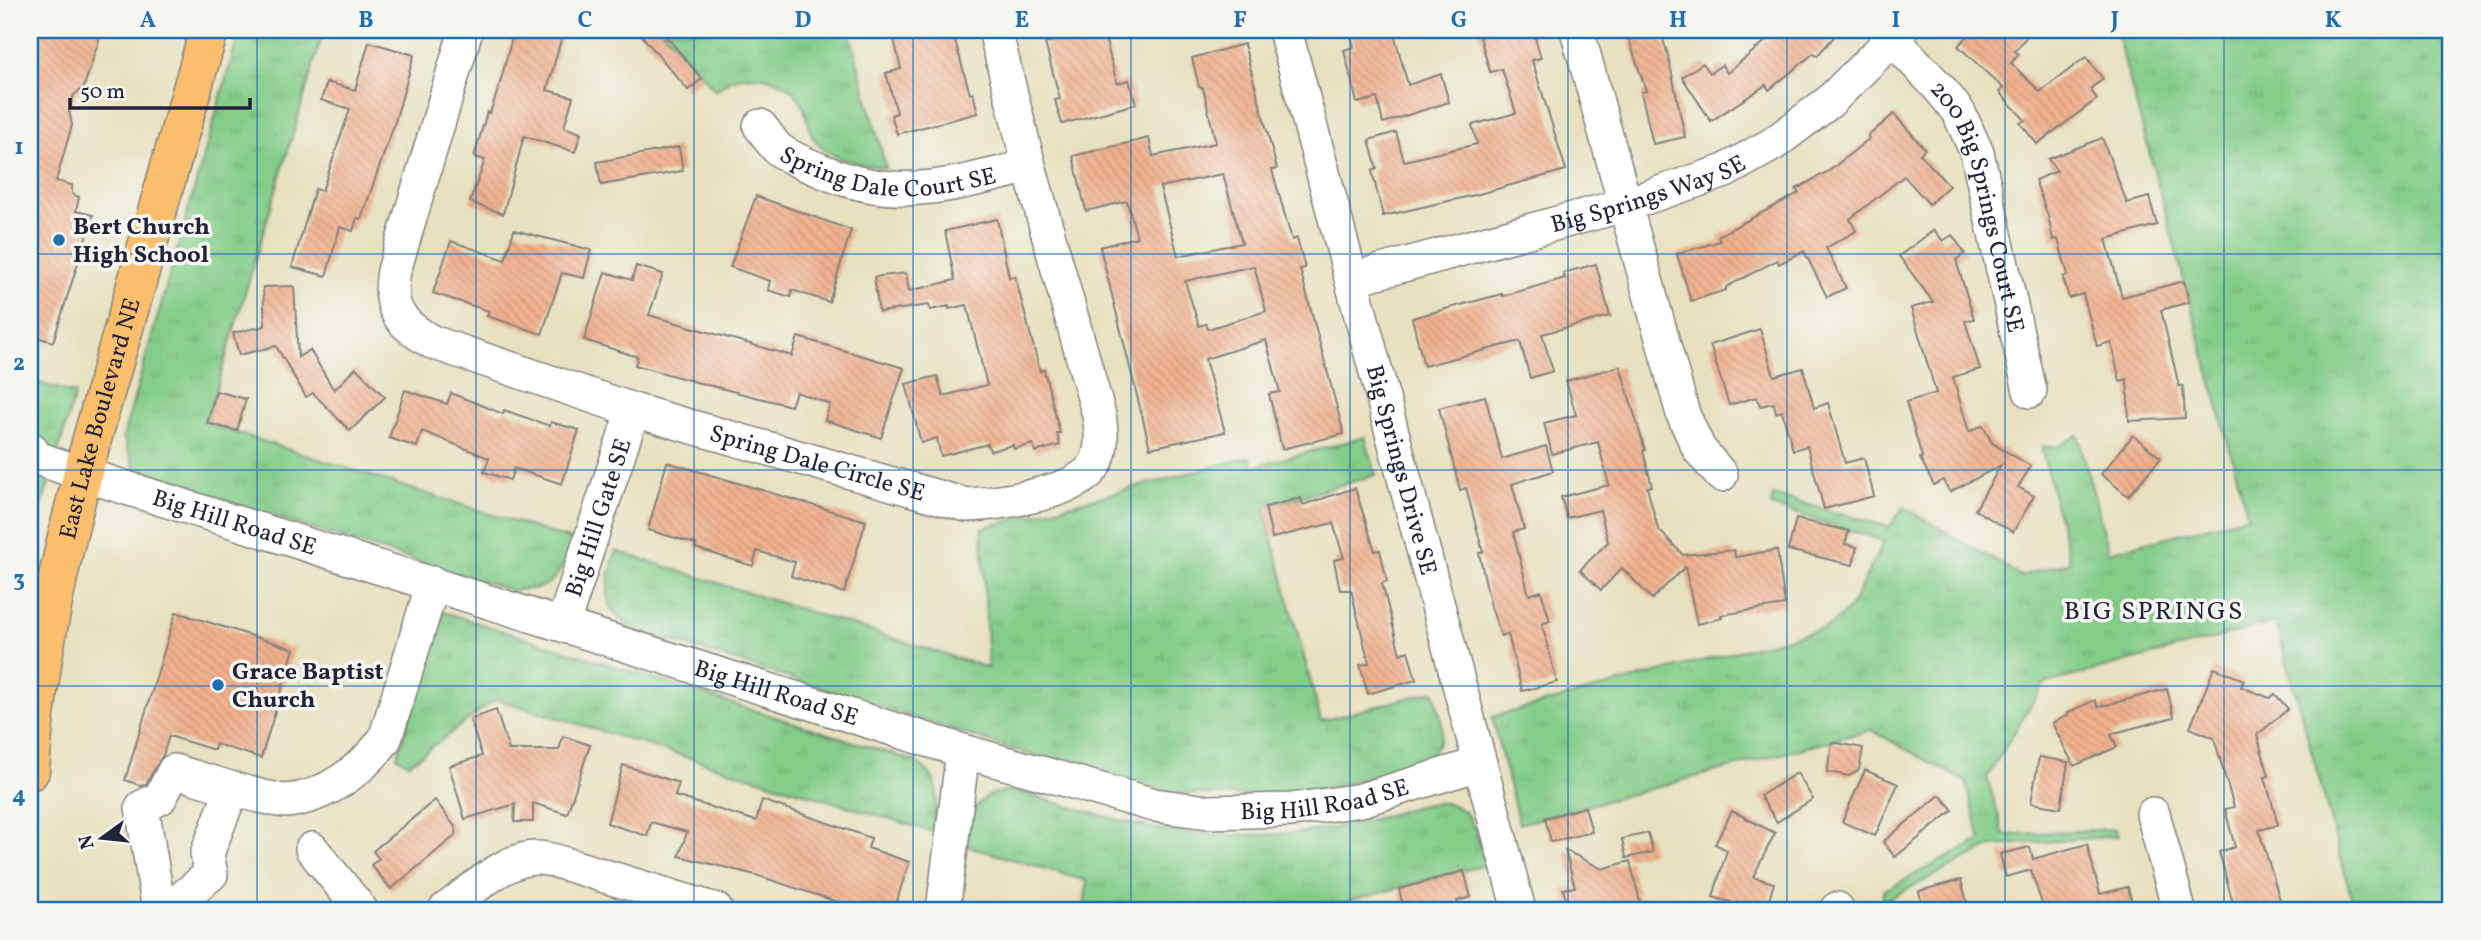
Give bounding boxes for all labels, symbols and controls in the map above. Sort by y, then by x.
text: A [140,5,156,37]
text: B [358,5,374,37]
text: C [578,5,592,37]
text: D [795,5,812,37]
text: E [1015,5,1029,37]
text: F [1233,5,1247,37]
text: G [1451,5,1467,37]
text: H [1669,5,1687,37]
text: I [1892,5,1900,37]
text: J [2110,5,2119,37]
text: K [2325,5,2342,37]
scale bar [70,66,250,110]
street label: 200 Big Springs Court SE [1921,73,2032,336]
text: 50 m [80,78,125,107]
text: 1 [14,132,24,164]
street label: Spring Dale Court SE [773,139,1000,208]
street label: Big Springs Way SE [1547,148,1753,243]
place label: Bert Church High School [73,211,210,273]
marker: Bert Church High School [51,232,67,248]
street label: East Lake Boulevard NE [52,294,151,543]
text: 2 [13,348,25,380]
street label: Big Springs Drive SE [1356,361,1444,579]
street label: Spring Dale Circle SE [705,418,929,511]
street label: Big Hill Gate SE [558,434,642,602]
street label: Big Hill Road SE [148,482,320,566]
text: 3 [13,564,25,596]
district label: BIG SPRINGS [2064,594,2244,630]
street label: Big Hill Road SE [689,652,862,736]
place label: Grace Baptist Church [232,656,384,718]
marker: Grace Baptist Church [210,677,226,693]
street label: Big Hill Road SE [1240,771,1413,830]
text: 4 [12,780,26,812]
north arrow [66,804,136,874]
text: N [73,832,102,852]

